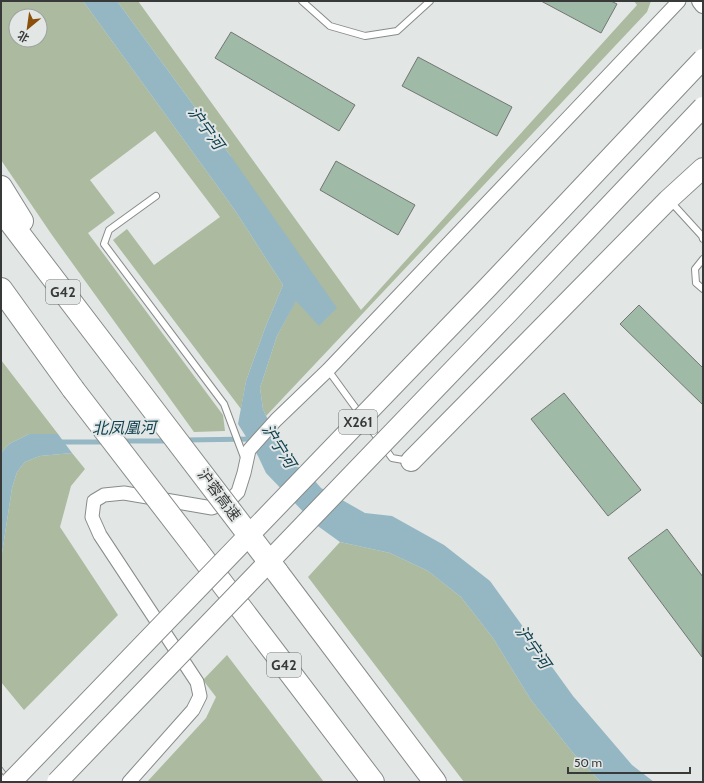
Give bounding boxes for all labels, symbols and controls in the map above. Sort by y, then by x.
north arrow [8,8,48,48]
text: 北 [15,28,31,46]
water label: 沪宁河 [184,103,230,155]
road number: G42 [46,280,80,304]
road number: X261 [339,410,377,434]
water label: 北凤凰河 [92,418,159,438]
water label: 沪宁河 [258,421,301,474]
street label: 沪蓉高速 [194,466,244,524]
water label: 沪宁河 [511,622,556,675]
road number: G42 [267,653,301,677]
scale bar [568,749,690,775]
text: 50 m [574,755,602,770]

